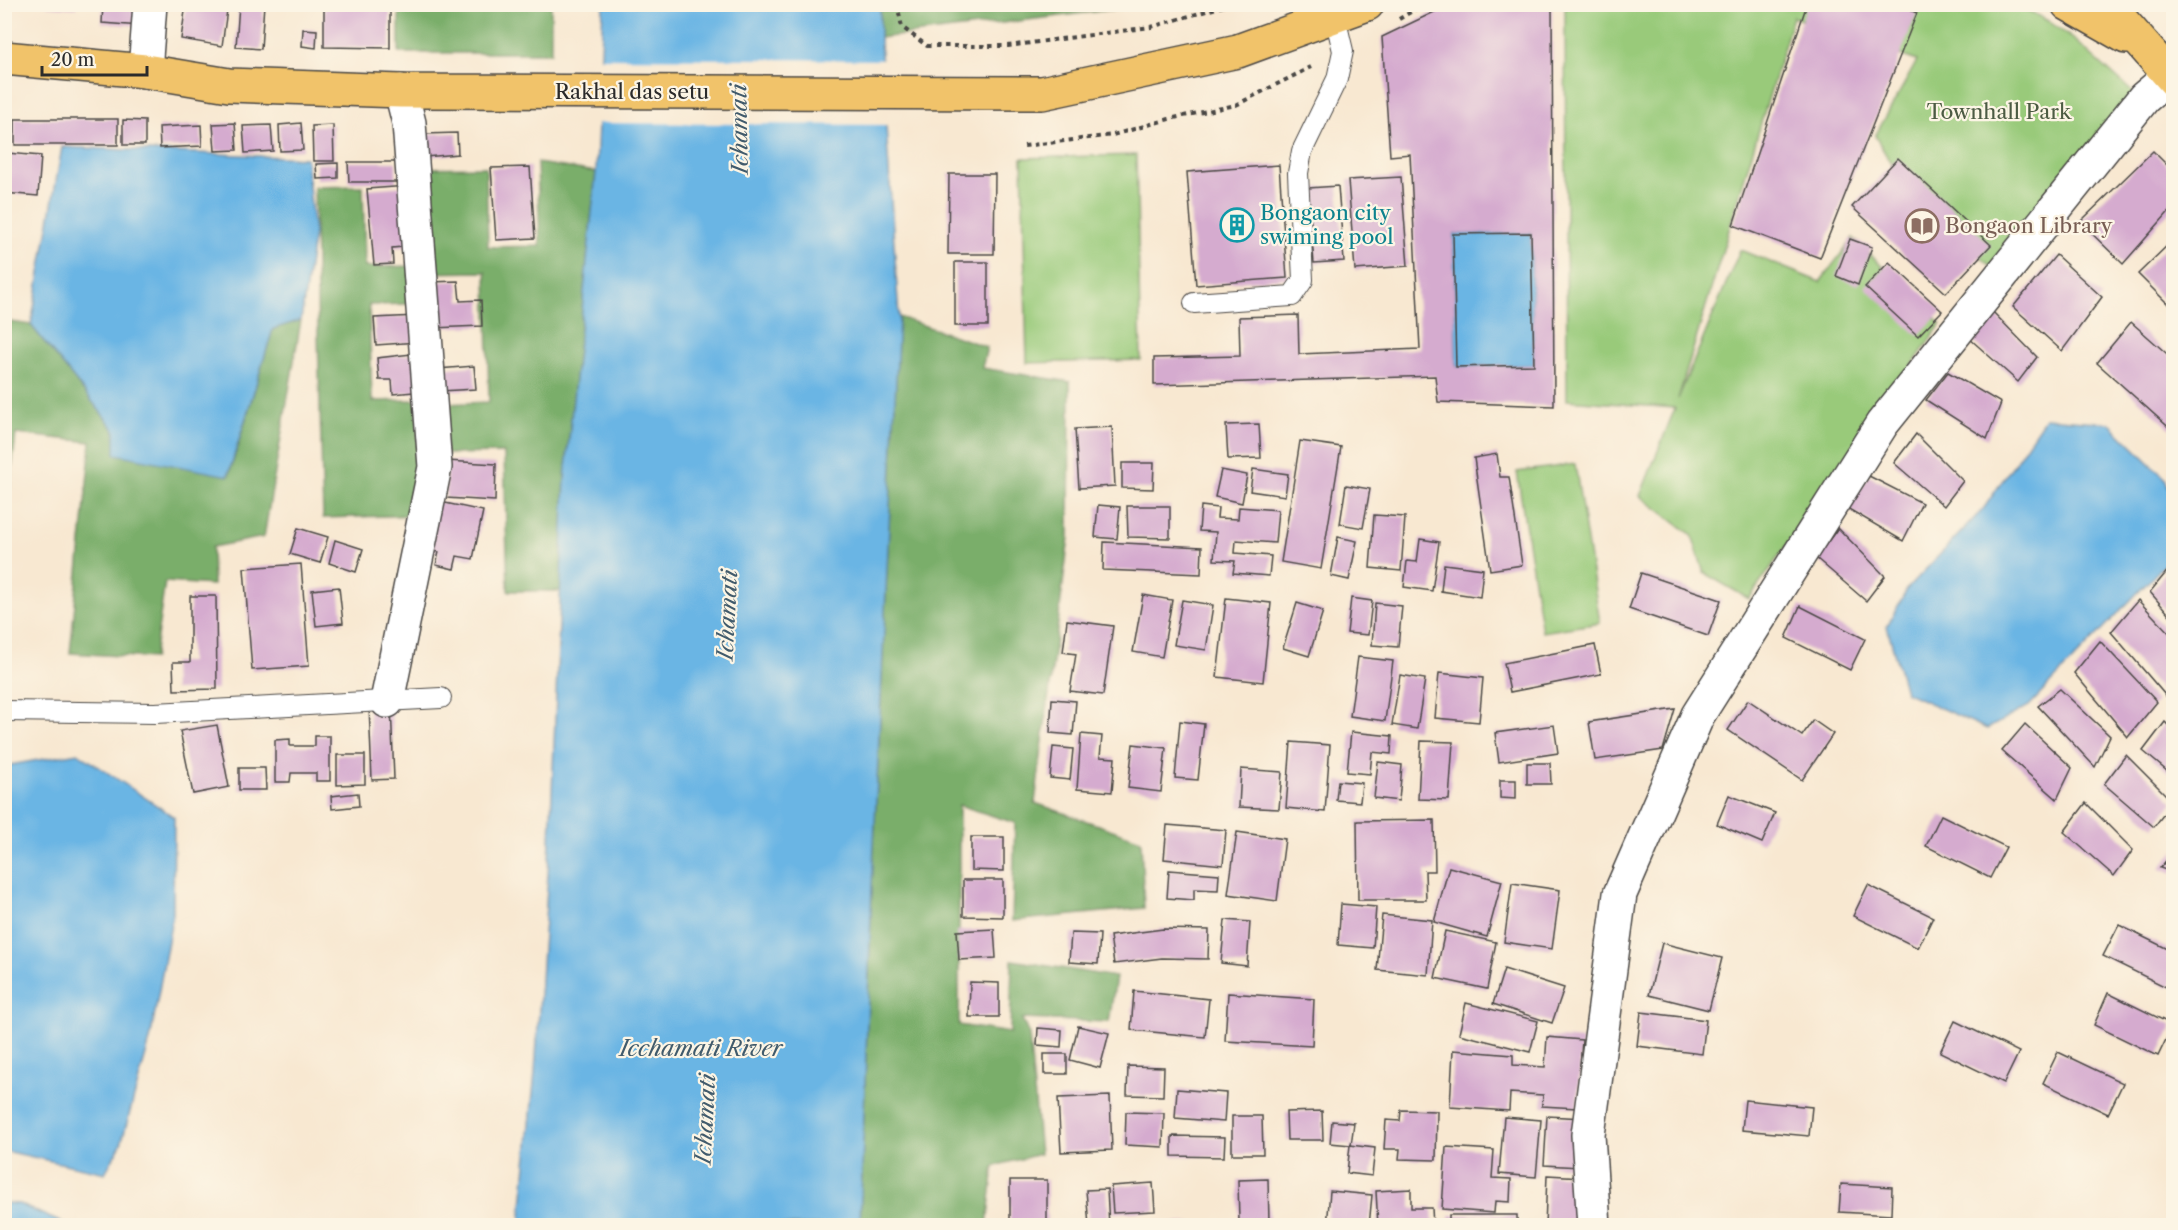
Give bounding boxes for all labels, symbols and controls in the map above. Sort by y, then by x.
scale bar [42,39,147,77]
text: 20 m [51,49,95,71]
street label: Rakhal das setu [555,79,709,104]
water label: Ichamati [725,82,754,176]
park label: Townhall Park [1927,99,2072,124]
place label: Bongaon city swiming pool [1260,200,1393,249]
building icon: Bongaon city swiming pool [1219,207,1255,243]
library icon: Bongaon Library [1904,208,1940,244]
place label: Bongaon Library [1945,213,2113,238]
water label: Ichamati [712,568,743,663]
water label: Icchamati River [617,1035,784,1062]
water label: Ichamati [690,1072,721,1167]

